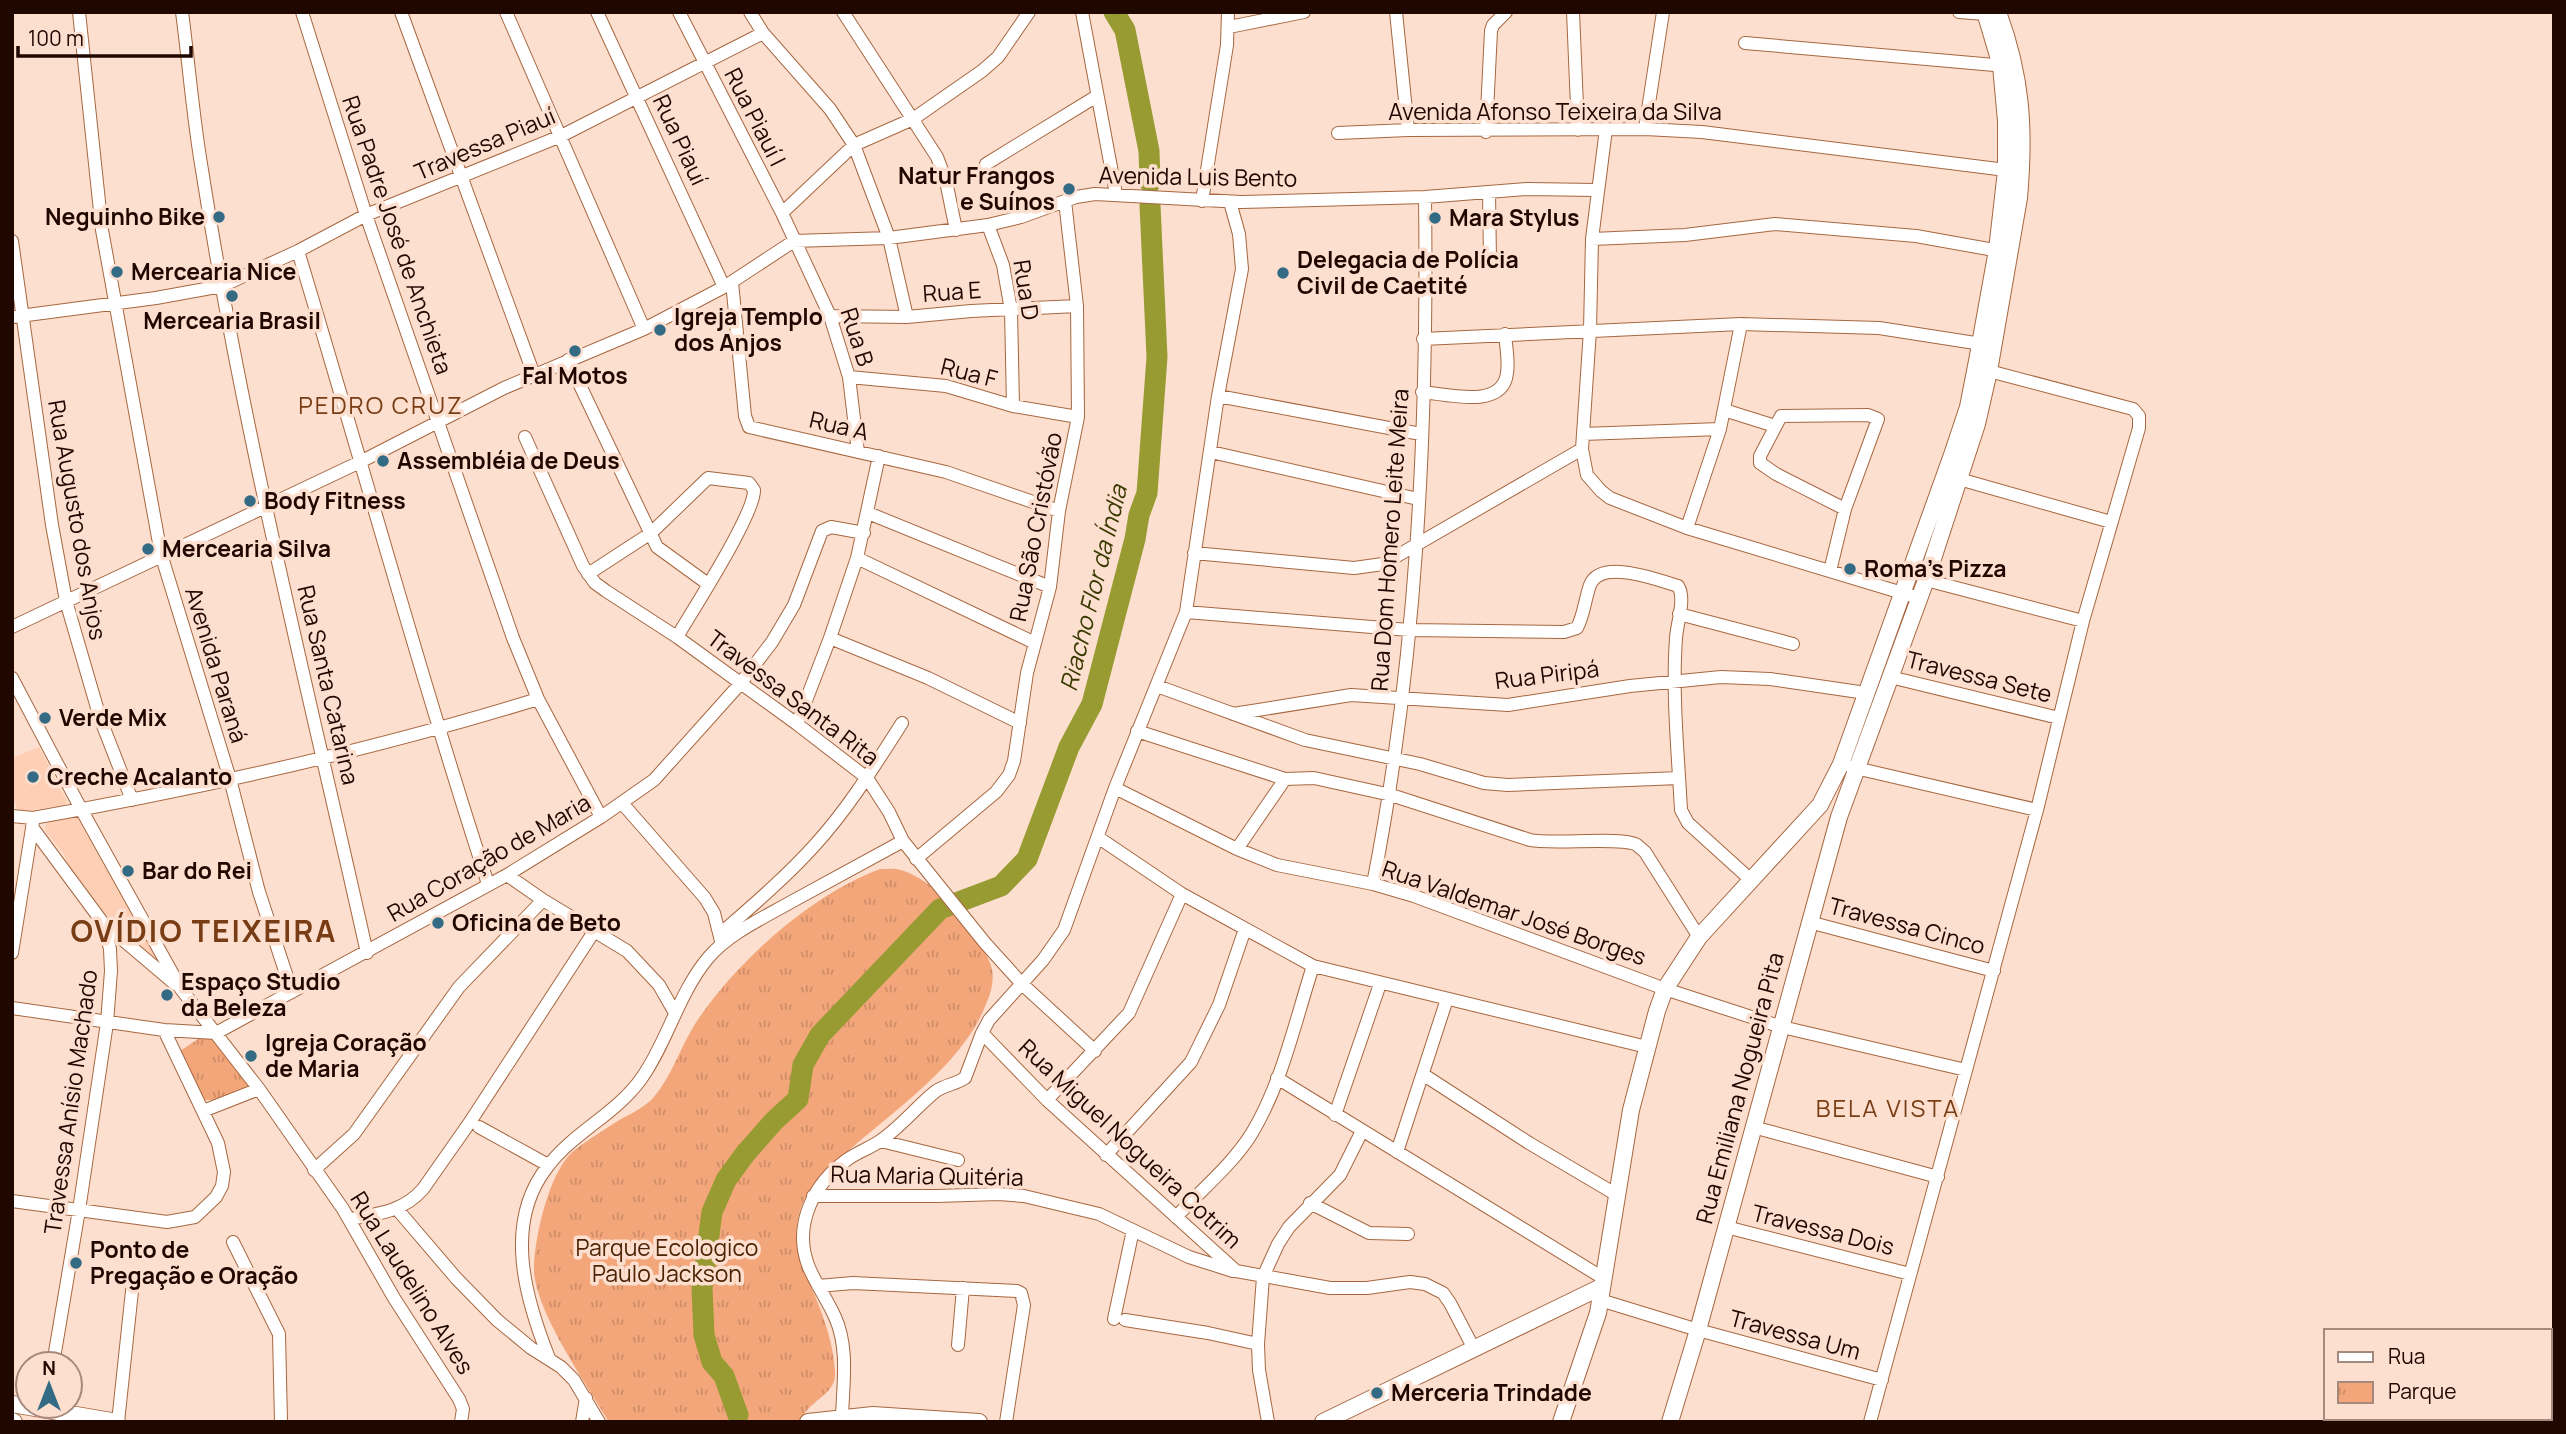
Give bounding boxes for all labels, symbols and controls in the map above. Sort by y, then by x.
scale bar [18,14,191,58]
text: 100 m [28,24,84,52]
street label: Rua Piauí I [717,62,794,171]
street label: Rua Piauí [646,89,716,190]
street label: Rua Padre José de Anchieta [335,91,461,378]
street label: Avenida Afonso Teixeira da Silva [1388,95,1722,127]
street label: Travessa Piauí [409,99,560,187]
street label: Avenida Luis Bento [1098,158,1298,194]
place label: Natur Frangos e Suínos [898,159,1055,217]
marker: Natur Frangos e Suínos [1061,181,1077,197]
place label: Neguinho Bike [45,200,205,232]
place label: Mara Stylus [1449,201,1580,233]
marker: Neguinho Bike [211,209,227,225]
marker: Mara Stylus [1427,210,1443,226]
place label: Delegacia de Polícia Civil de Caetité [1297,243,1519,301]
place label: Mercearia Nice [131,255,297,287]
street label: Rua D [1006,257,1048,322]
marker: Mercearia Nice [109,264,125,280]
marker: Delegacia de Polícia Civil de Caetité [1275,265,1291,281]
street label: Rua E [922,273,982,309]
marker: Mercearia Brasil [224,288,240,304]
place label: Igreja Templo dos Anjos [674,300,823,358]
street label: Rua B [834,303,882,370]
place label: Mercearia Brasil [143,304,321,336]
marker: Igreja Templo dos Anjos [652,322,668,338]
marker: Fal Motos [567,343,583,359]
street label: Rua F [938,350,1001,395]
place label: Fal Motos [522,359,628,391]
district label: PEDRO CRUZ [298,388,464,421]
street label: Rua Dom Homero Leite Meira [1362,388,1416,692]
street label: Rua Augusto dos Anjos [41,397,115,642]
street label: Rua A [806,403,873,447]
street label: Rua São Cristóvão [1001,429,1069,624]
place label: Assembléia de Deus [397,444,620,476]
marker: Assembléia de Deus [375,453,391,469]
water label: Riacho Flor da Índia [1051,480,1135,694]
place label: Body Fitness [264,484,406,516]
marker: Body Fitness [242,493,258,509]
place label: Mercearia Silva [162,532,331,564]
marker: Mercearia Silva [140,541,156,557]
place label: Roma's Pizza [1864,552,2007,584]
marker: Roma's Pizza [1842,561,1858,577]
street label: Rua Santa Catarina [290,582,368,788]
street label: Avenida Paraná [178,583,256,746]
street label: Travessa Santa Rita [701,622,886,773]
street label: Travessa Sete [1903,643,2055,710]
street label: Rua Piripá [1493,652,1601,696]
place label: Verde Mix [59,701,167,733]
marker: Verde Mix [37,710,53,726]
place label: Creche Acalanto [47,760,232,792]
marker: Creche Acalanto [25,769,41,785]
street label: Rua Coração de Maria [381,786,596,929]
street label: Rua Valdemar José Borges [1378,852,1651,972]
place label: Bar do Rei [142,854,252,886]
marker: Bar do Rei [120,863,136,879]
street label: Travessa Cinco [1826,889,1989,961]
place label: Oficina de Beto [452,906,621,938]
district label: OVÍDIO TEIXEIRA [71,910,337,951]
marker: Oficina de Beto [430,915,446,931]
street label: Rua Emiliana Nogueira Pita [1687,948,1791,1227]
place label: Espaço Studio da Beleza [181,965,340,1023]
street label: Travessa Anísio Machado [36,968,104,1236]
marker: Espaço Studio da Beleza [159,987,175,1003]
place label: Igreja Coração de Maria [265,1026,427,1084]
street label: Rua Miguel Nogueira Cotrim [1012,1031,1249,1255]
marker: Igreja Coração de Maria [243,1048,259,1064]
district label: BELA VISTA [1816,1091,1960,1124]
street label: Rua Maria Quitéria [830,1157,1024,1193]
street label: Rua Laudelino Alves [344,1185,482,1380]
street label: Travessa Dois [1749,1196,1898,1262]
park label: Parque Ecologico Paulo Jackson [576,1231,758,1289]
place label: Ponto de Pregação e Oração [90,1233,298,1291]
marker: Ponto de Pregação e Oração [68,1255,84,1271]
street label: Travessa Um [1726,1301,1864,1367]
legend [2324,1329,2552,1420]
text: Rua [2388,1342,2425,1370]
north arrow [14,1350,84,1420]
text: N [42,1355,56,1381]
place label: Merceria Trindade [1391,1376,1592,1408]
text: Parque [2388,1377,2457,1405]
marker: Merceria Trindade [1369,1385,1385,1401]

